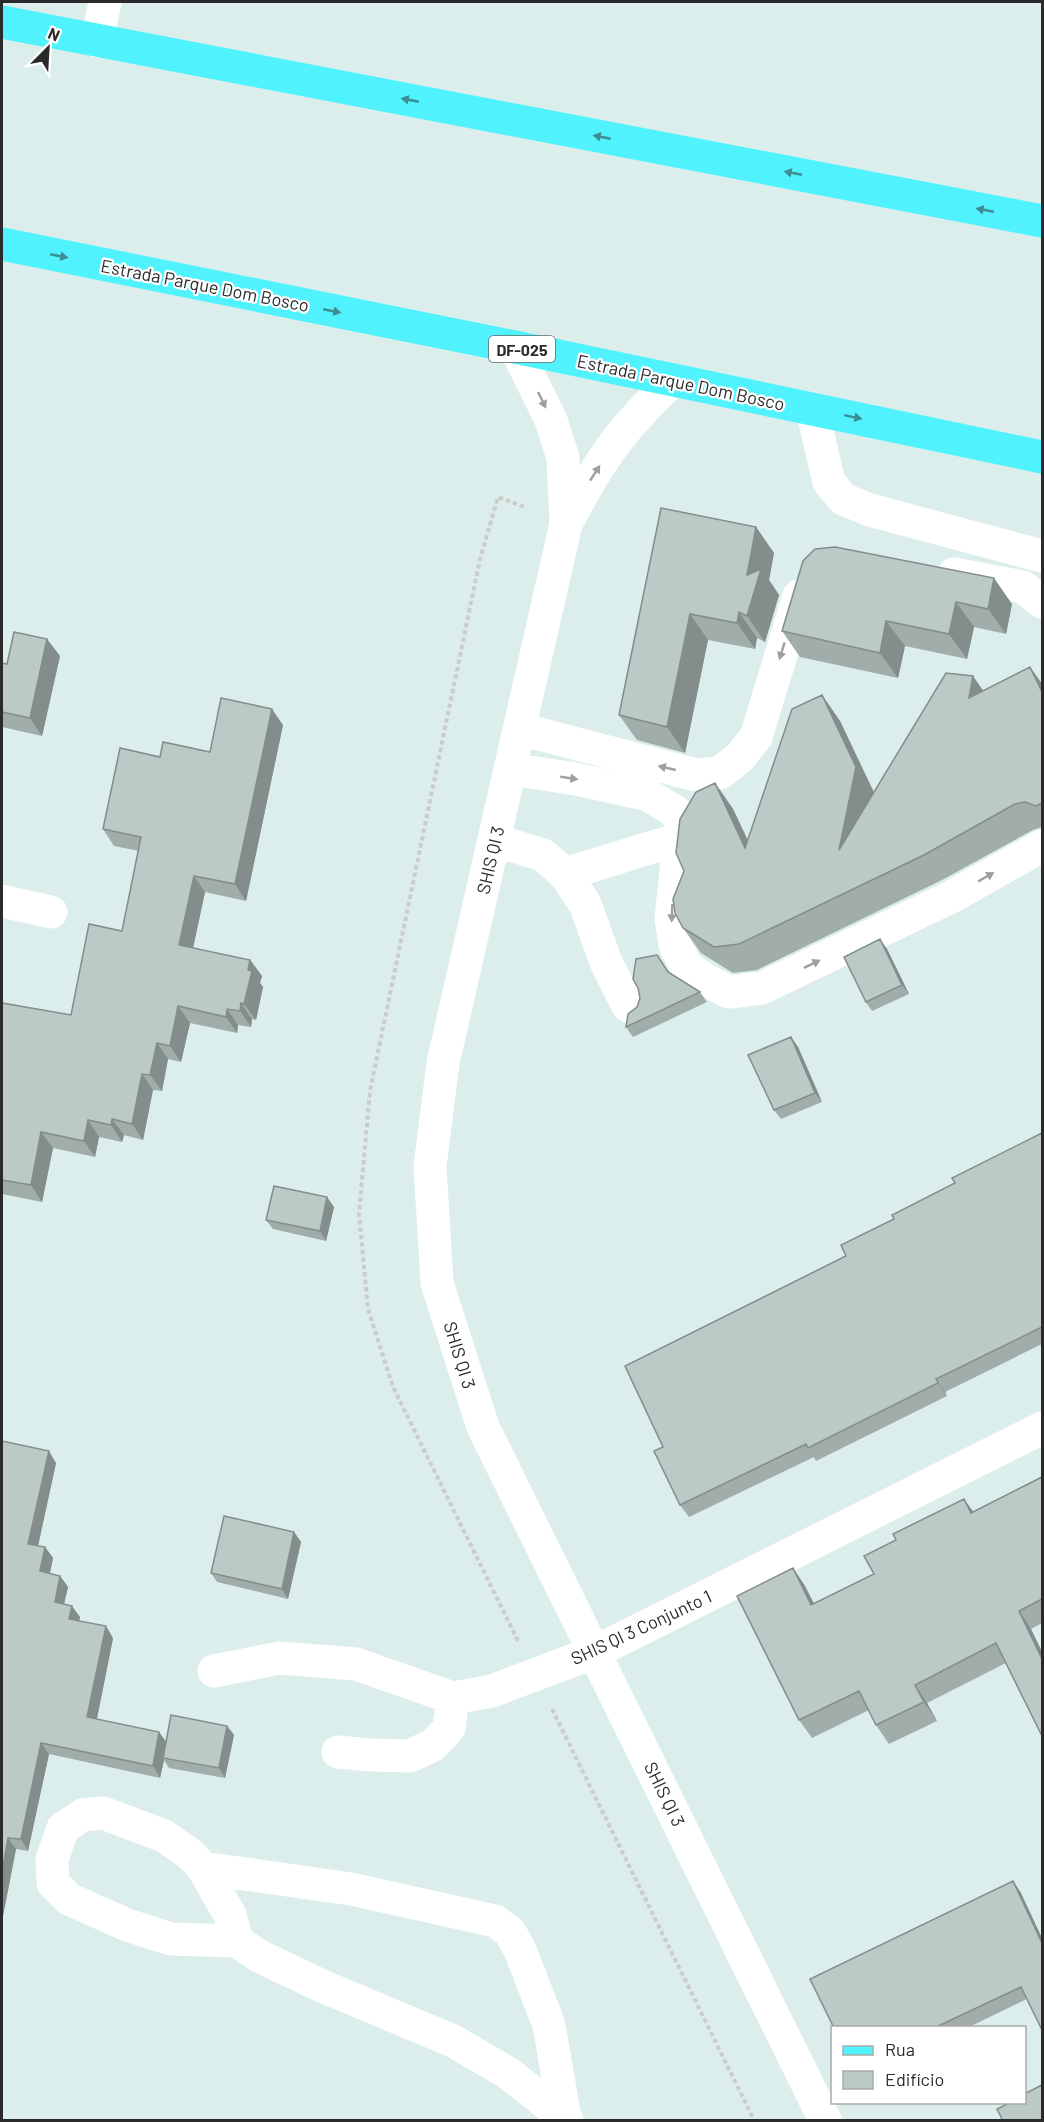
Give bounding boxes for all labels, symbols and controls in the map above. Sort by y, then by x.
north arrow [18,18,78,78]
text: N [46,23,63,45]
one-way arrow [401,95,420,104]
one-way arrow [592,132,611,141]
one-way arrow [784,168,803,177]
one-way arrow [975,205,994,214]
one-way arrow [50,252,69,261]
street label: Estrada Parque Dom Bosco [99,254,311,316]
one-way arrow [323,307,342,316]
road number: DF-025 [489,336,555,362]
street label: Estrada Parque Dom Bosco [575,349,787,415]
one-way arrow [537,391,546,408]
one-way arrow [843,413,862,422]
one-way arrow [589,465,600,481]
one-way arrow [777,642,786,660]
one-way arrow [658,763,676,773]
one-way arrow [559,773,578,782]
street label: SHIS QI 3 [472,824,508,896]
one-way arrow [978,872,995,882]
one-way arrow [668,903,677,922]
one-way arrow [803,959,820,968]
street label: SHIS QI 3 [439,1319,481,1391]
street label: SHIS QI 3 Conjunto 1 [567,1585,715,1669]
street label: SHIS QI 3 [640,1758,690,1830]
legend [831,2026,1026,2104]
text: Rua [885,2038,915,2060]
text: Edifício [885,2068,944,2090]

